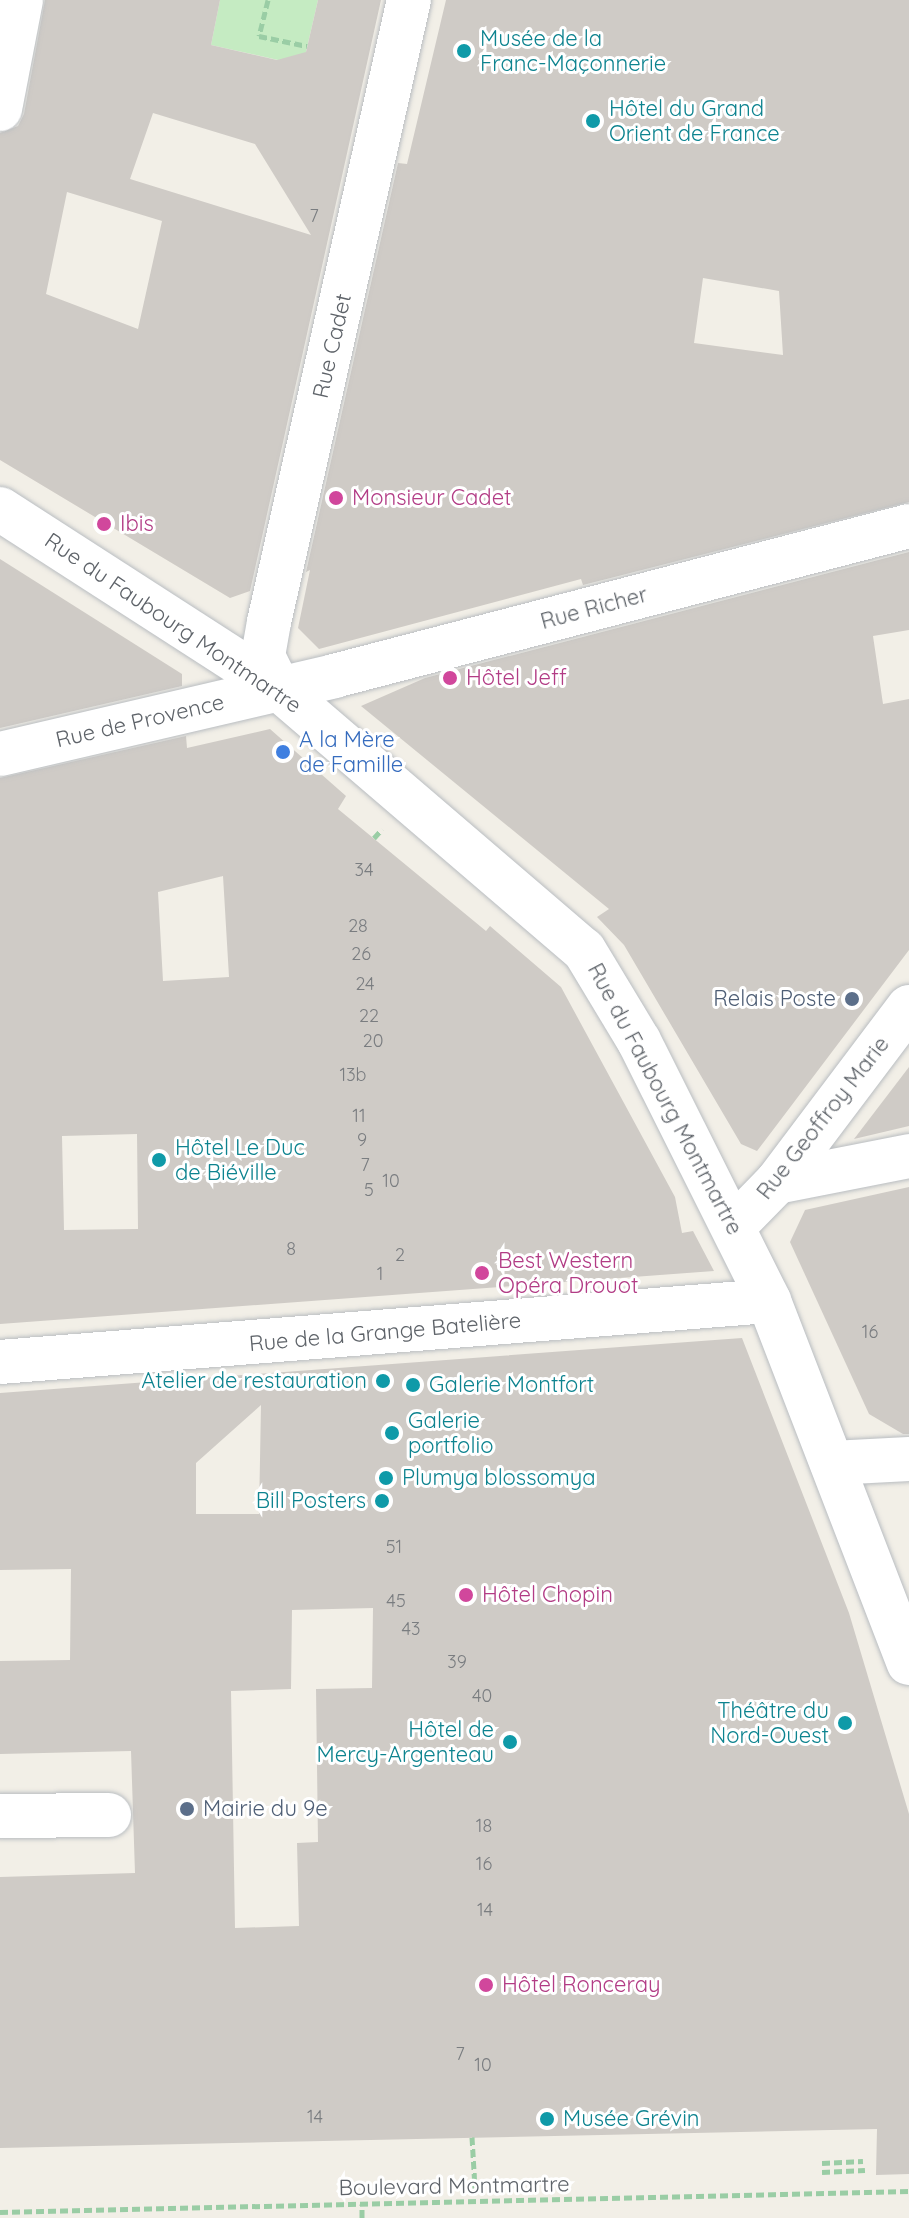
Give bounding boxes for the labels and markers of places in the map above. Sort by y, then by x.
place label: Musée de la Franc-Maçonnerie [480,25,666,76]
marker: Musée de la Franc-Maçonnerie [455,42,473,60]
place label: Hôtel du Grand Orient de France [609,95,780,146]
marker: Hôtel du Grand Orient de France [584,112,602,130]
place label: Monsieur Cadet [352,485,512,511]
marker: Monsieur Cadet [327,489,345,507]
place label: Ibis [120,511,154,537]
marker: Ibis [95,515,113,533]
place label: Hôtel Jeff [466,665,567,691]
marker: Hôtel Jeff [441,669,459,687]
place label: A la Mère de Famille [299,726,403,778]
marker: A la Mère de Famille [274,743,292,761]
place label: Relais Poste [713,986,836,1012]
marker: Relais Poste [843,990,861,1008]
place label: Hôtel Le Duc de Biéville [175,1134,305,1186]
marker: Hôtel Le Duc de Biéville [150,1151,168,1169]
place label: Best Western Opéra Drouot [498,1247,639,1298]
marker: Best Western Opéra Drouot [473,1264,491,1282]
place label: Atelier de restauration [141,1368,367,1394]
marker: Atelier de restauration [374,1372,392,1390]
place label: Galerie Montfort [429,1372,594,1398]
marker: Galerie Montfort [404,1376,422,1394]
place label: Galerie portfolio [408,1407,493,1458]
marker: Galerie portfolio [383,1424,401,1442]
place label: Plumya blossomya [402,1465,596,1491]
marker: Plumya blossomya [377,1469,395,1487]
place label: Bill Posters [256,1488,366,1514]
marker: Bill Posters [373,1492,391,1510]
place label: Hôtel Chopin [482,1582,613,1608]
marker: Hôtel Chopin [457,1586,475,1604]
place label: Théâtre du Nord-Ouest [710,1697,829,1748]
marker: Théâtre du Nord-Ouest [836,1714,854,1732]
place label: Hôtel de Mercy-Argenteau [317,1716,494,1768]
marker: Hôtel de Mercy-Argenteau [501,1733,519,1751]
place label: Mairie du 9e [203,1796,328,1822]
marker: Mairie du 9e [178,1800,196,1818]
place label: Hôtel Ronceray [502,1972,660,1998]
marker: Hôtel Ronceray [477,1976,495,1994]
place label: Musée Grévin [563,2106,700,2132]
marker: Musée Grévin [538,2110,556,2128]

